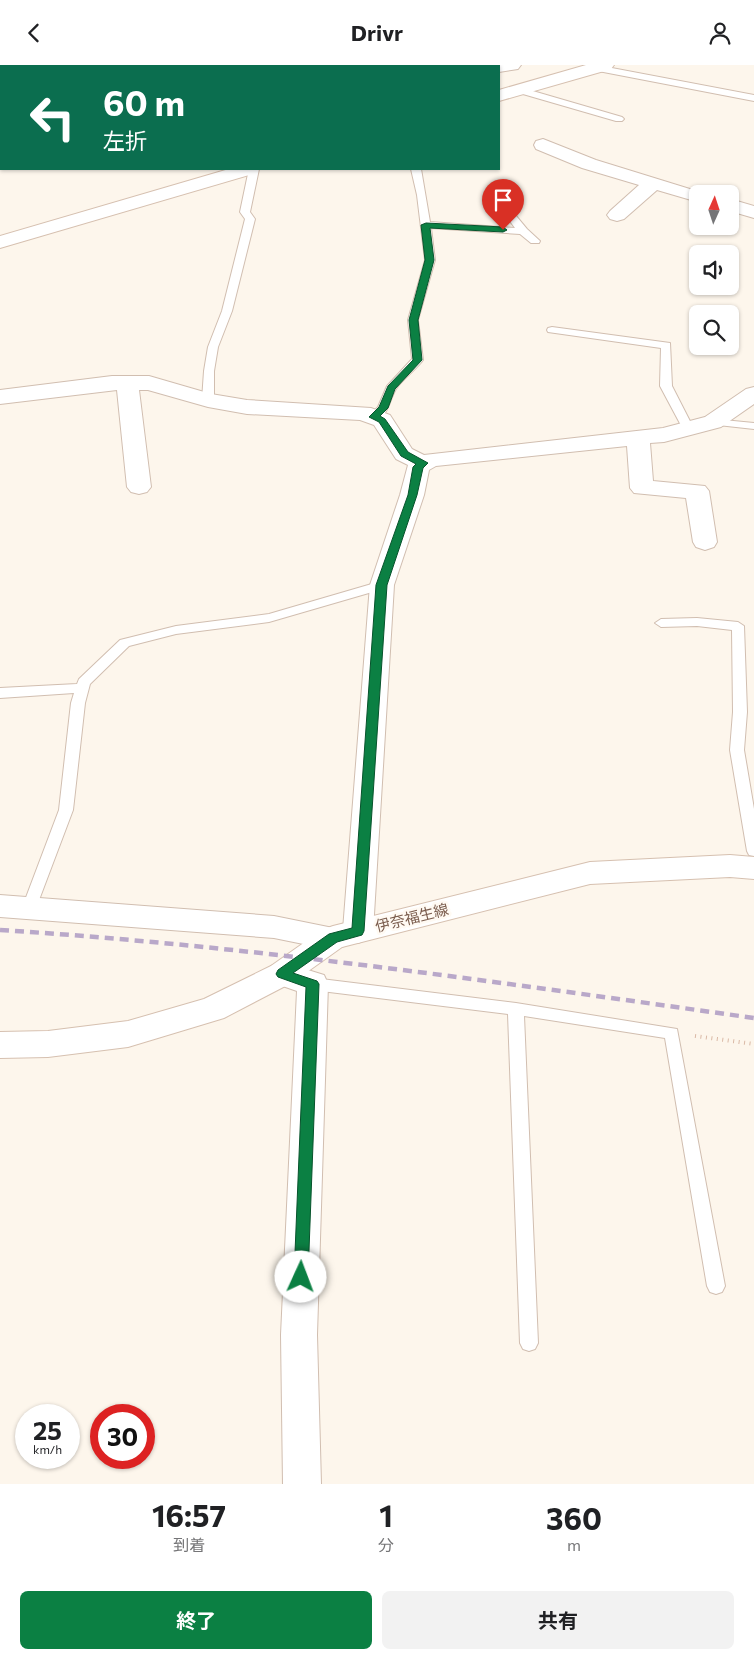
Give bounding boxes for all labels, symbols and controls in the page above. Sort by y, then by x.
icon: back [20,19,48,47]
text: Drivr [351,19,403,46]
icon: person [706,19,734,47]
text: 60 m [103,80,185,123]
icon: left [20,85,85,150]
text: 左折 [103,127,147,154]
pin [482,179,524,230]
north arrow [689,185,739,235]
map controls [689,185,739,355]
icon: arrive [489,186,517,214]
button: sound [689,245,739,295]
button: search [689,305,739,355]
street label: 伊奈福生線 [373,899,450,935]
position arrow [274,1250,326,1302]
speed limit sign: 30 [90,1404,155,1469]
text: 25 [33,1415,62,1445]
text: km/h [33,1442,62,1456]
text: 16:57 [152,1496,226,1533]
text: 1 [379,1496,393,1533]
text: 360 [546,1499,602,1536]
text: 到着 [173,1535,205,1554]
text: 分 [378,1535,394,1554]
text: m [567,1535,581,1554]
button: 終了 [20,1591,372,1649]
button: 共有 [382,1591,734,1649]

